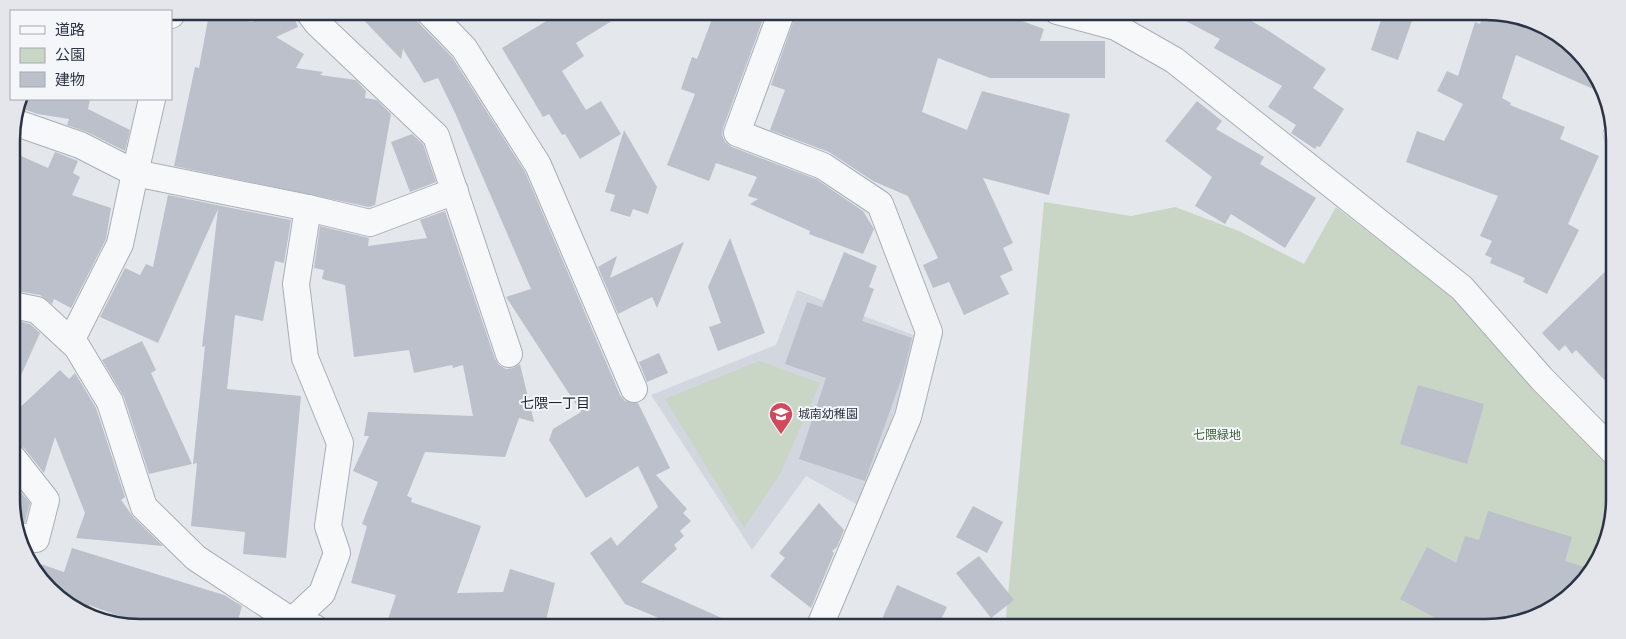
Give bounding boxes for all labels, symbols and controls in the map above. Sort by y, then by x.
legend [10,10,172,100]
text: 道路 [55,21,85,38]
text: 公園 [55,46,85,63]
text: 建物 [55,71,85,88]
district label: 七隈一丁目 [520,395,590,411]
school or university icon: 城南幼稚園 [768,401,794,435]
place label: 城南幼稚園 [798,407,858,421]
park label: 七隈緑地 [1193,428,1241,442]

